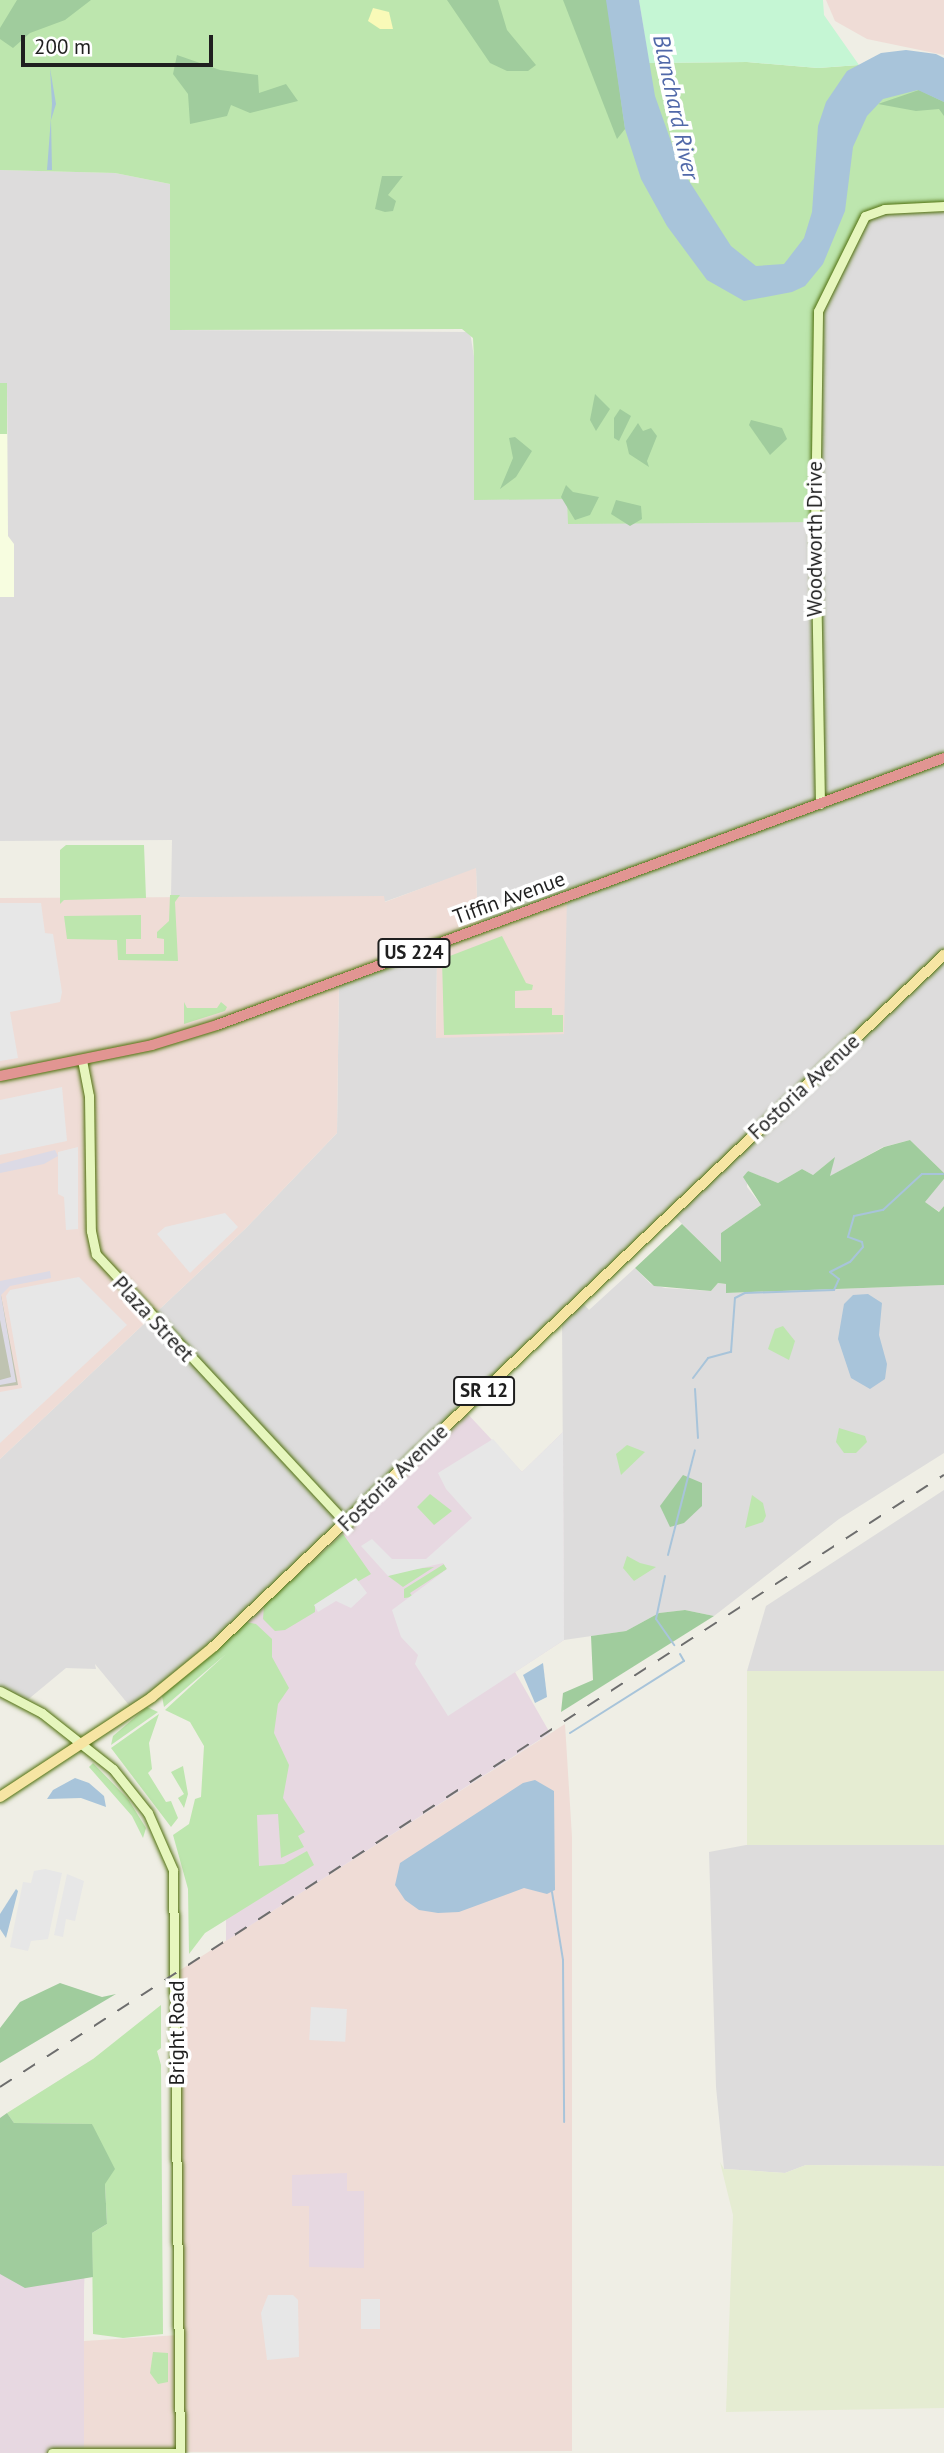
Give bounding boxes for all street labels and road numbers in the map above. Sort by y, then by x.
street label: Woodworth Drive [802,461,828,617]
street label: Tiffin Avenue [449,866,569,930]
road number: US 224 [377,937,451,968]
street label: Fostoria Avenue [743,1029,865,1145]
street label: Plaza Street [107,1271,199,1367]
road number: SR 12 [452,1376,516,1406]
street label: Fostoria Avenue [333,1419,453,1537]
street label: Bright Road [164,1981,190,2085]

